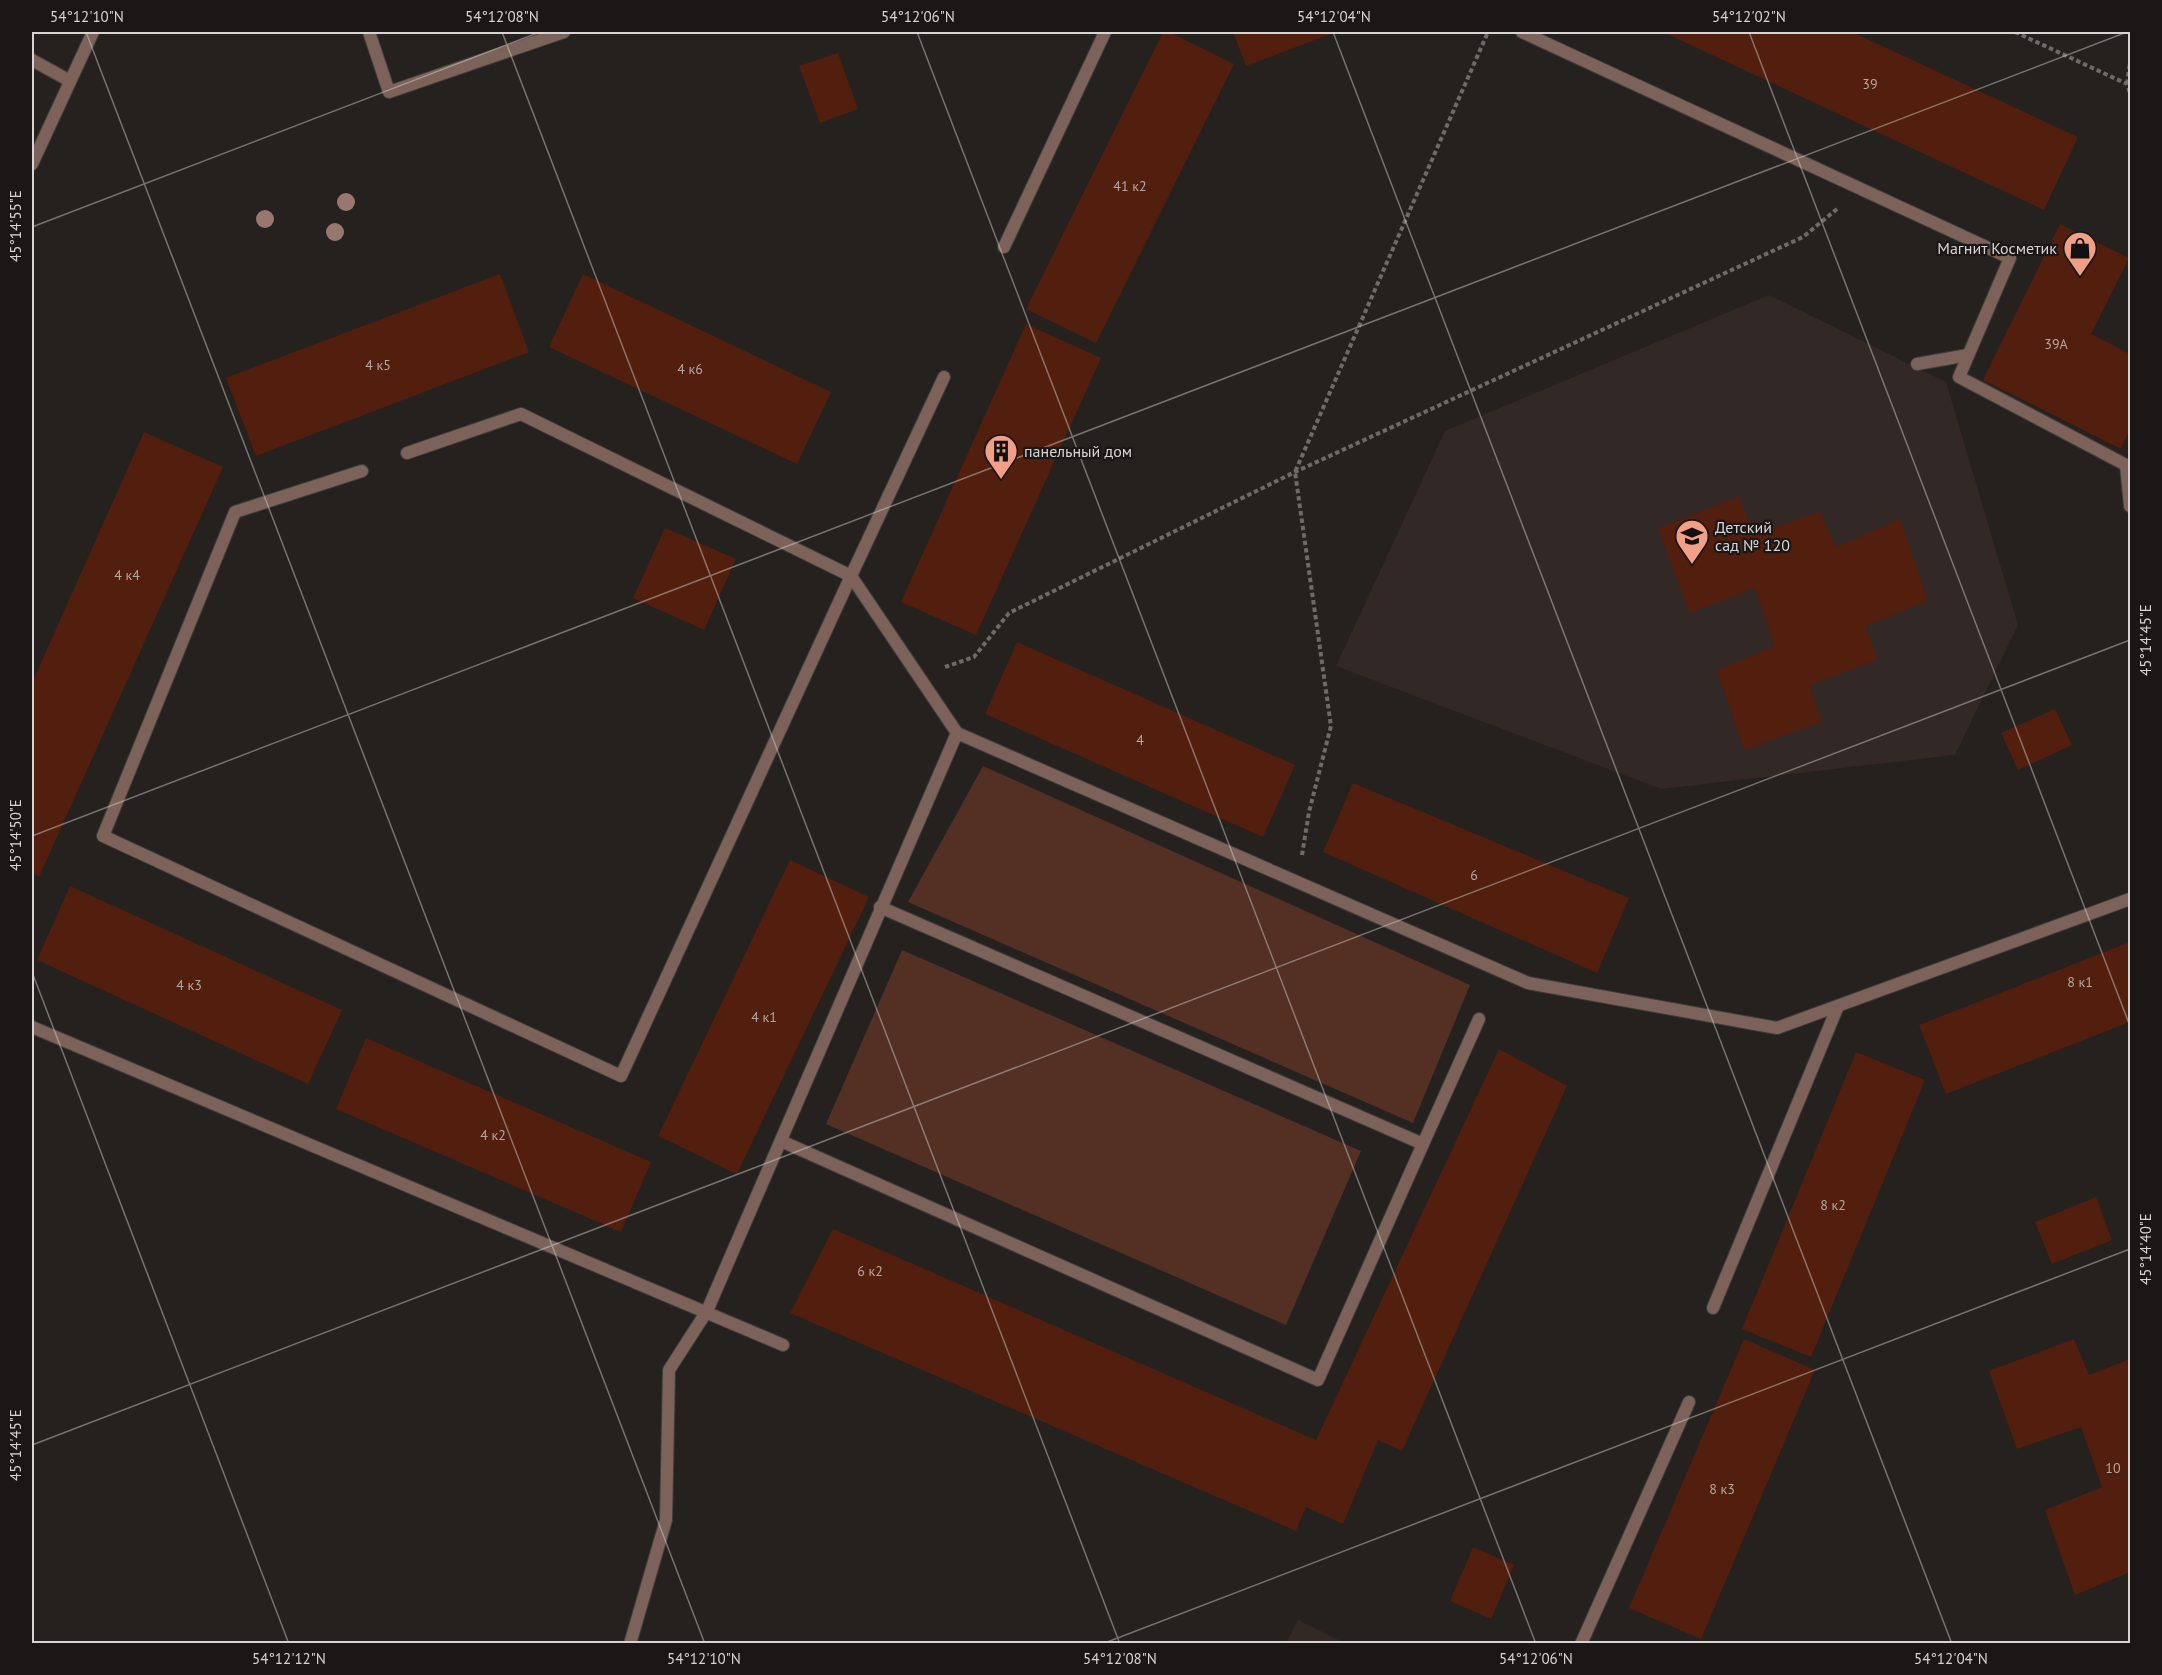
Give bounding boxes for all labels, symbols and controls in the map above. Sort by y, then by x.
text: 54°12'10"N [50,7,124,26]
text: 54°12'08"N [465,7,539,26]
text: 54°12'06"N [881,7,955,26]
text: 54°12'04"N [1297,7,1371,26]
text: 54°12'02"N [1712,7,1786,26]
house number: 39 [1862,75,1878,93]
house number: 41 к2 [1113,177,1147,195]
text: 45°14'55"E [6,190,25,262]
shop icon: Магнит Косметик [2062,230,2098,277]
place label: Магнит Косметик [1937,238,2057,258]
house number: 39А [2044,335,2069,353]
house number: 4 к5 [365,356,391,374]
house number: 4 к6 [677,360,703,378]
building icon: панельный дом [983,433,1019,480]
place label: панельный дом [1024,441,1132,461]
place label: Детский сад № 120 [1715,517,1790,555]
school or university icon: Детский сад № 120 [1674,518,1710,565]
house number: 4 к4 [114,566,140,584]
text: 45°14'45"E [2136,604,2155,676]
house number: 4 [1136,731,1144,749]
text: 45°14'50"E [6,799,25,871]
house number: 6 [1470,866,1478,884]
house number: 8 к1 [2067,973,2093,991]
house number: 4 к3 [176,976,202,994]
house number: 4 к1 [751,1008,777,1026]
house number: 4 к2 [480,1126,506,1144]
house number: 8 к2 [1820,1196,1846,1214]
text: 45°14'40"E [2136,1213,2155,1285]
house number: 6 к2 [857,1262,883,1280]
text: 45°14'45"E [6,1409,25,1481]
house number: 10 [2105,1459,2121,1477]
house number: 8 к3 [1709,1480,1735,1498]
text: 54°12'12"N [252,1649,326,1668]
text: 54°12'10"N [667,1649,741,1668]
text: 54°12'08"N [1083,1649,1157,1668]
text: 54°12'06"N [1499,1649,1573,1668]
text: 54°12'04"N [1914,1649,1988,1668]

